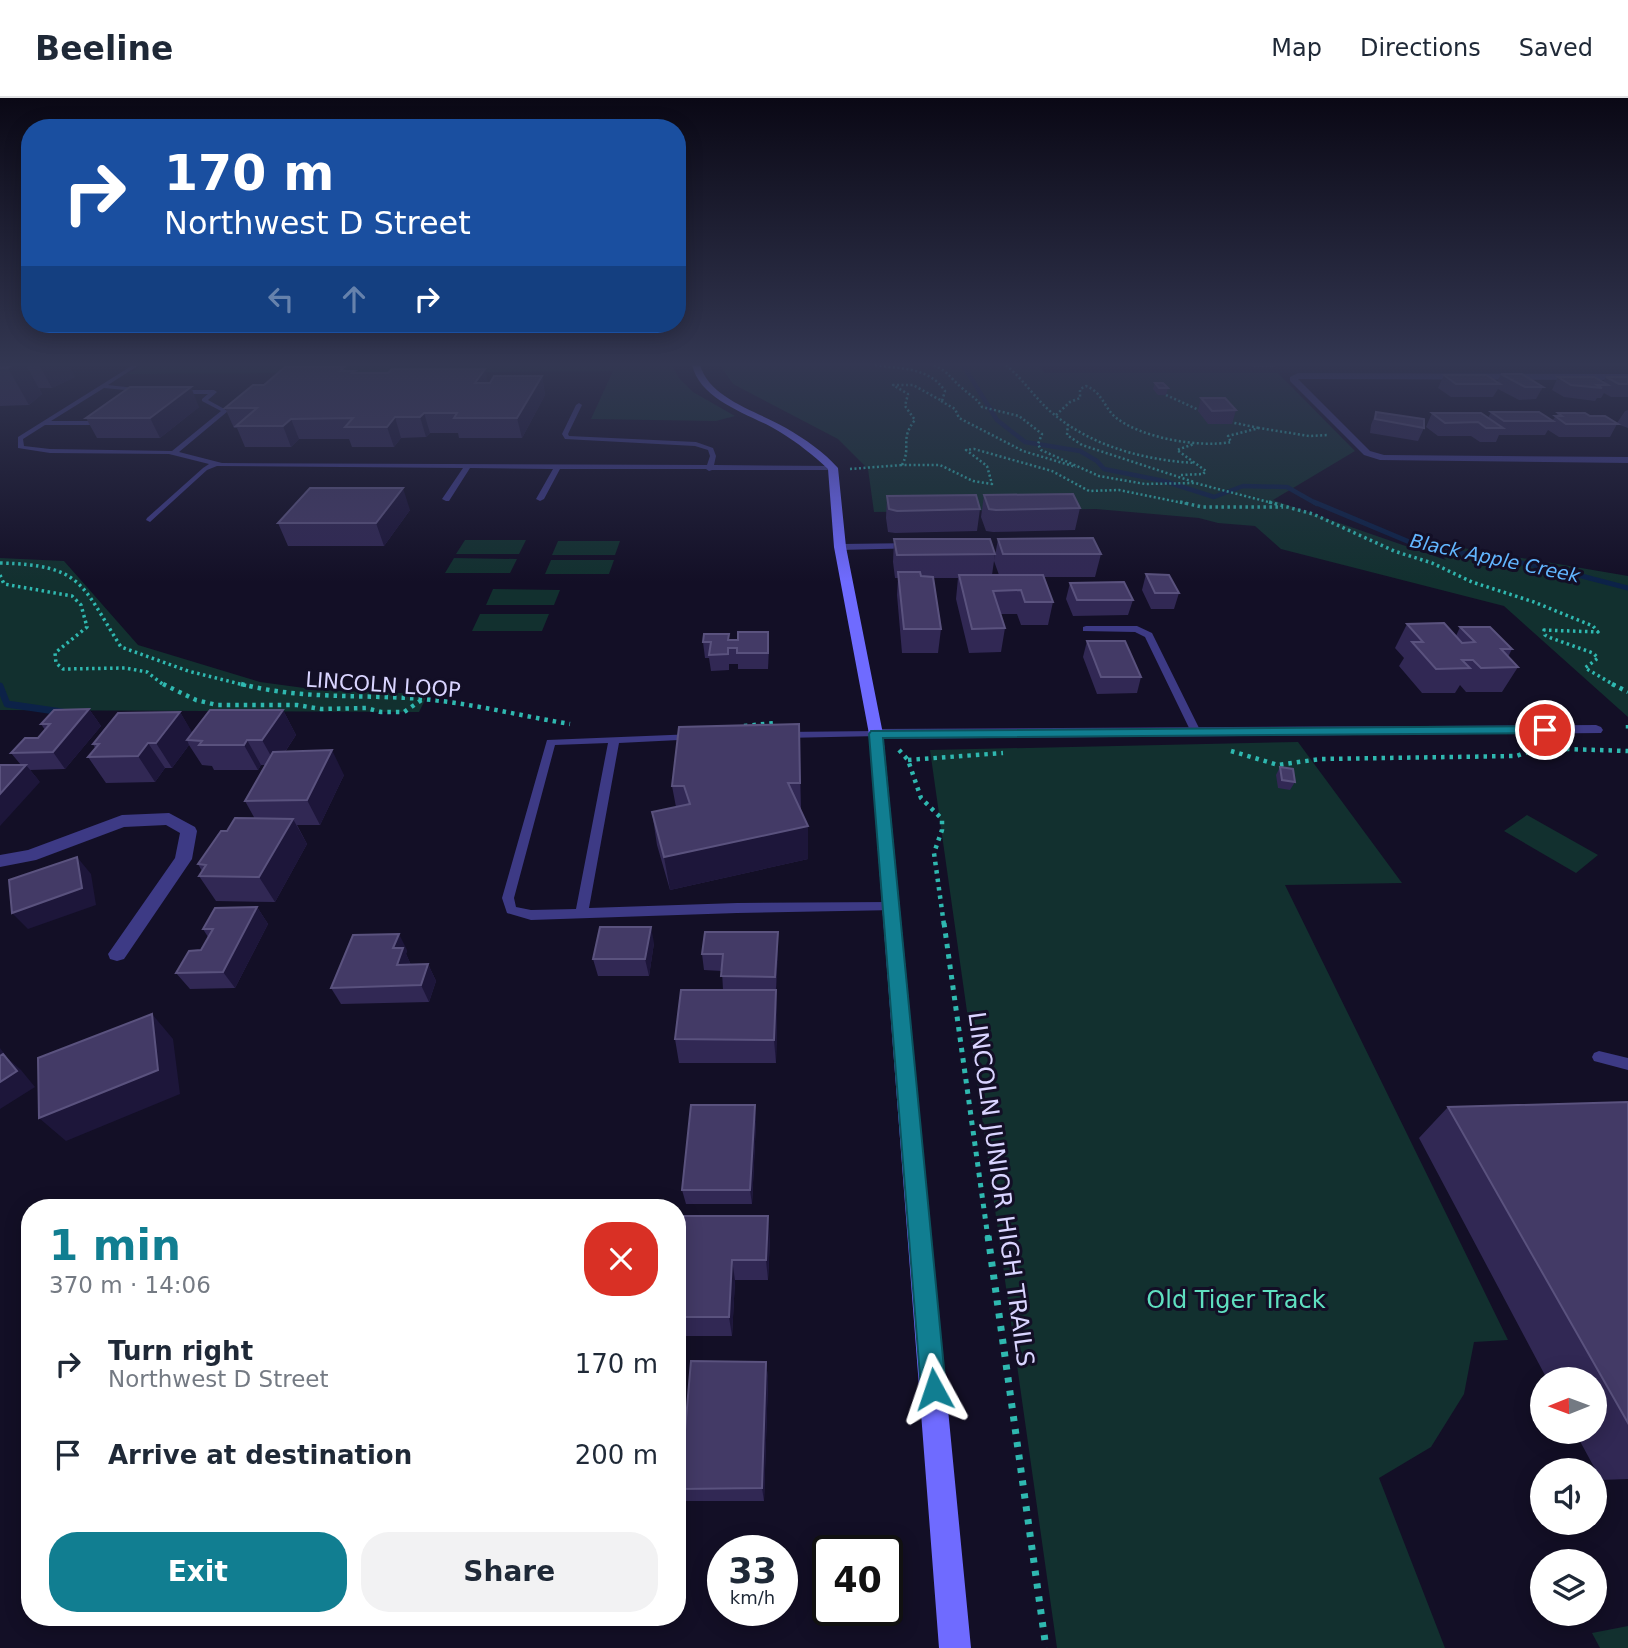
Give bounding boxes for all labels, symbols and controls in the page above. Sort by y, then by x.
text: Beeline [35,29,173,68]
text: Map [1271,34,1322,62]
text: Directions [1360,34,1481,62]
text: Saved [1519,34,1593,62]
text: 170 m [164,145,334,202]
icon: right [49,147,140,238]
text: Northwest D Street [164,204,471,242]
icon: left [262,280,300,318]
icon: ahead [335,280,373,318]
icon: right [408,280,446,318]
water label: Black Apple Creek [1408,529,1583,587]
street label: LINCOLN LOOP [305,668,461,702]
pin [1515,700,1575,760]
icon: arrive [1526,711,1564,749]
street label: LINCOLN JUNIOR HIGH TRAILS [962,1010,1040,1368]
text: 1 min [49,1221,181,1270]
button: close [584,1222,658,1296]
text: 370 m · 14:06 [49,1272,211,1298]
park label: Old Tiger Track [1146,1286,1326,1314]
text: Turn right [108,1336,253,1366]
icon: right [49,1345,87,1383]
text: 170 m [575,1349,658,1379]
position arrow [897,1352,971,1426]
text: Northwest D Street [108,1366,329,1392]
north arrow [1530,1367,1606,1444]
map controls [1530,1367,1607,1626]
icon: arrive [49,1436,87,1474]
text: Arrive at destination [108,1440,412,1470]
text: 200 m [575,1440,658,1470]
button: sound [1530,1458,1607,1535]
button: Exit [49,1532,347,1612]
button: Share [361,1532,658,1612]
speed limit sign: 40 [812,1535,903,1626]
button: layers [1530,1549,1607,1626]
text: 33 [728,1551,777,1591]
text: km/h [730,1587,775,1608]

